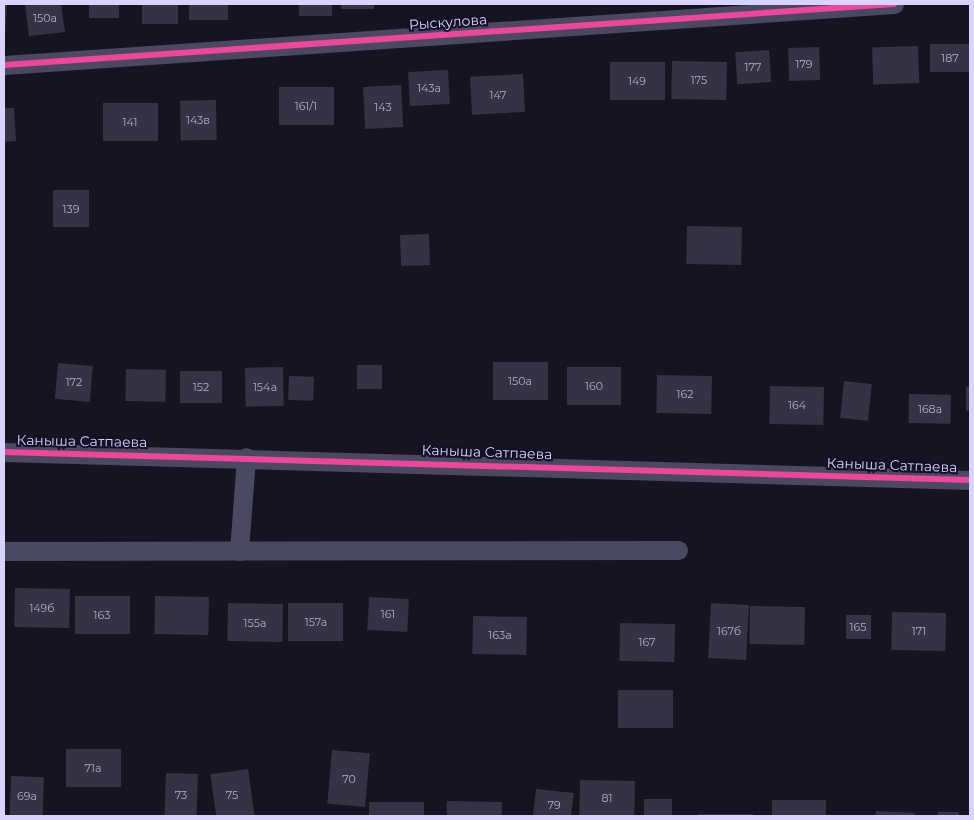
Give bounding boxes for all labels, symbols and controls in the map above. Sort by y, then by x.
house number: 150а [33,11,57,25]
street label: Рыскулова [408,11,488,33]
house number: 187 [941,51,959,65]
house number: 179 [795,57,813,71]
house number: 177 [745,60,761,74]
house number: 175 [691,73,707,87]
house number: 149 [628,74,646,88]
house number: 143а [417,81,441,95]
house number: 147 [489,88,507,102]
house number: 161/1 [295,99,317,113]
house number: 143 [374,100,392,114]
house number: 143в [186,113,210,127]
house number: 141 [123,115,137,129]
house number: 139 [63,202,79,216]
house number: 150а [508,374,532,388]
house number: 172 [66,375,82,389]
house number: 160 [585,379,603,393]
house number: 152 [193,380,209,394]
house number: 154а [253,380,277,394]
house number: 162 [677,387,693,401]
house number: 164 [788,398,806,412]
house number: 168а [918,402,942,416]
street label: Каныша Сатпаева [17,431,147,451]
street label: Каныша Сатпаева [421,441,553,463]
street label: Каныша Сатпаева [826,454,958,476]
house number: 149б [29,601,55,615]
house number: 161 [381,607,395,621]
house number: 163 [94,608,110,622]
house number: 157а [305,615,327,629]
house number: 155а [244,616,266,630]
house number: 165 [850,620,866,634]
house number: 167б [717,624,741,638]
house number: 171 [912,624,926,638]
house number: 163а [488,628,512,642]
house number: 167 [638,635,656,649]
house number: 71а [85,761,101,775]
house number: 70 [342,772,356,786]
house number: 73 [175,788,187,802]
house number: 75 [226,788,238,802]
house number: 69а [17,789,37,803]
house number: 81 [602,791,612,805]
house number: 79 [547,798,561,812]

